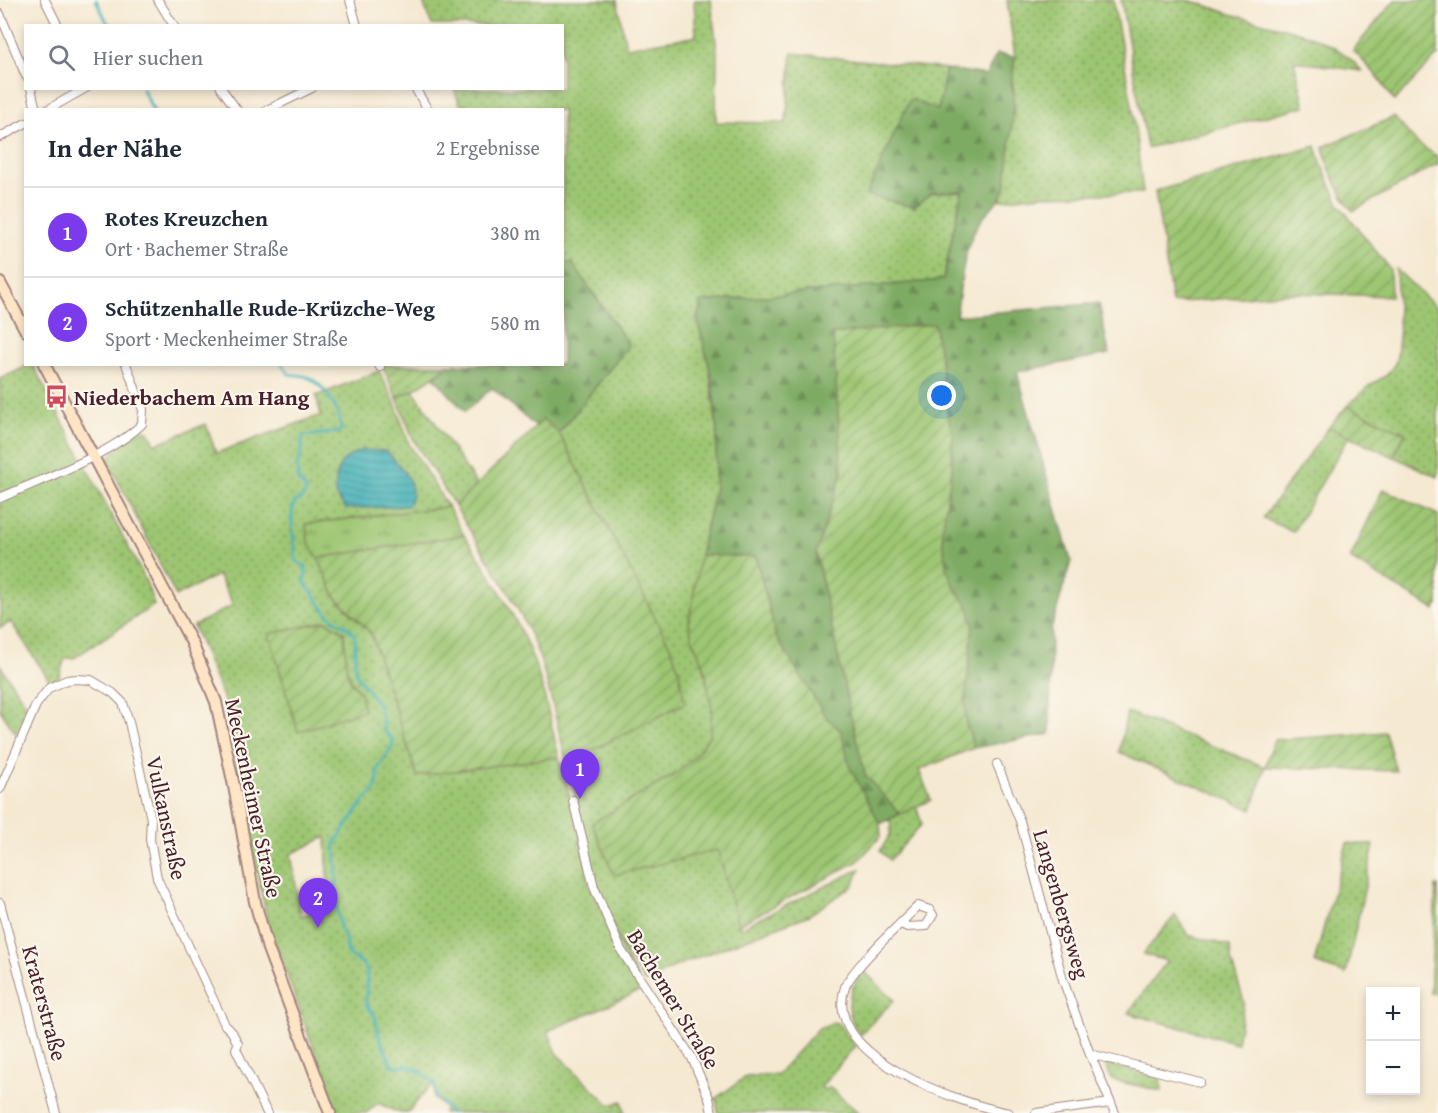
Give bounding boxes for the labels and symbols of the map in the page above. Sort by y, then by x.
place label: Niederbachem Am Hang [74,381,310,413]
your location [927,381,956,410]
bus stop icon: Niederbachem Am Hang [43,384,69,410]
street label: Meckenheimer Straße [217,695,291,901]
pin: 1 [560,750,600,799]
street label: Vulkanstraße [138,753,196,883]
street label: Langenbergsweg [1025,826,1099,982]
pin: 2 [298,878,338,928]
street label: Bachemer Straße [620,923,728,1075]
street label: Kraterstraße [14,942,76,1064]

